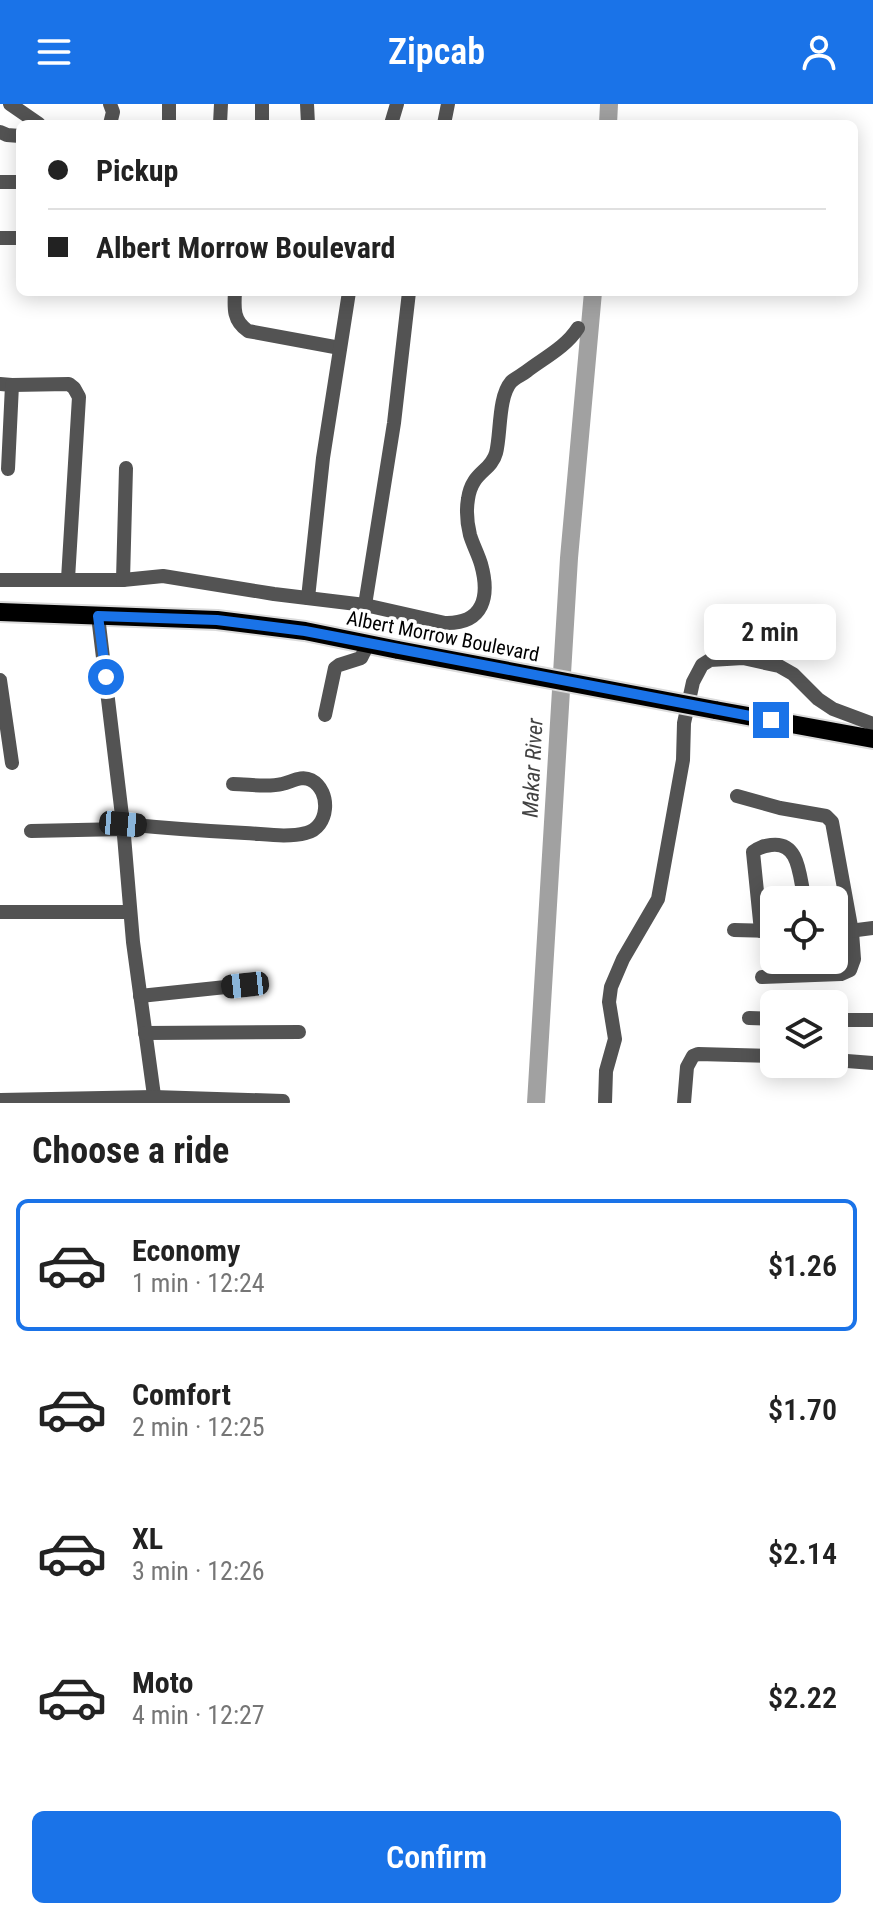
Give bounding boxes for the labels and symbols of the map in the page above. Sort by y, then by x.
callout: 2 min [705,604,837,660]
street label: Albert Morrow Boulevard [345,606,541,666]
route start [88,659,124,695]
route end [753,702,789,738]
water label: Makar River [517,717,548,818]
car [98,810,148,838]
car [220,971,270,999]

